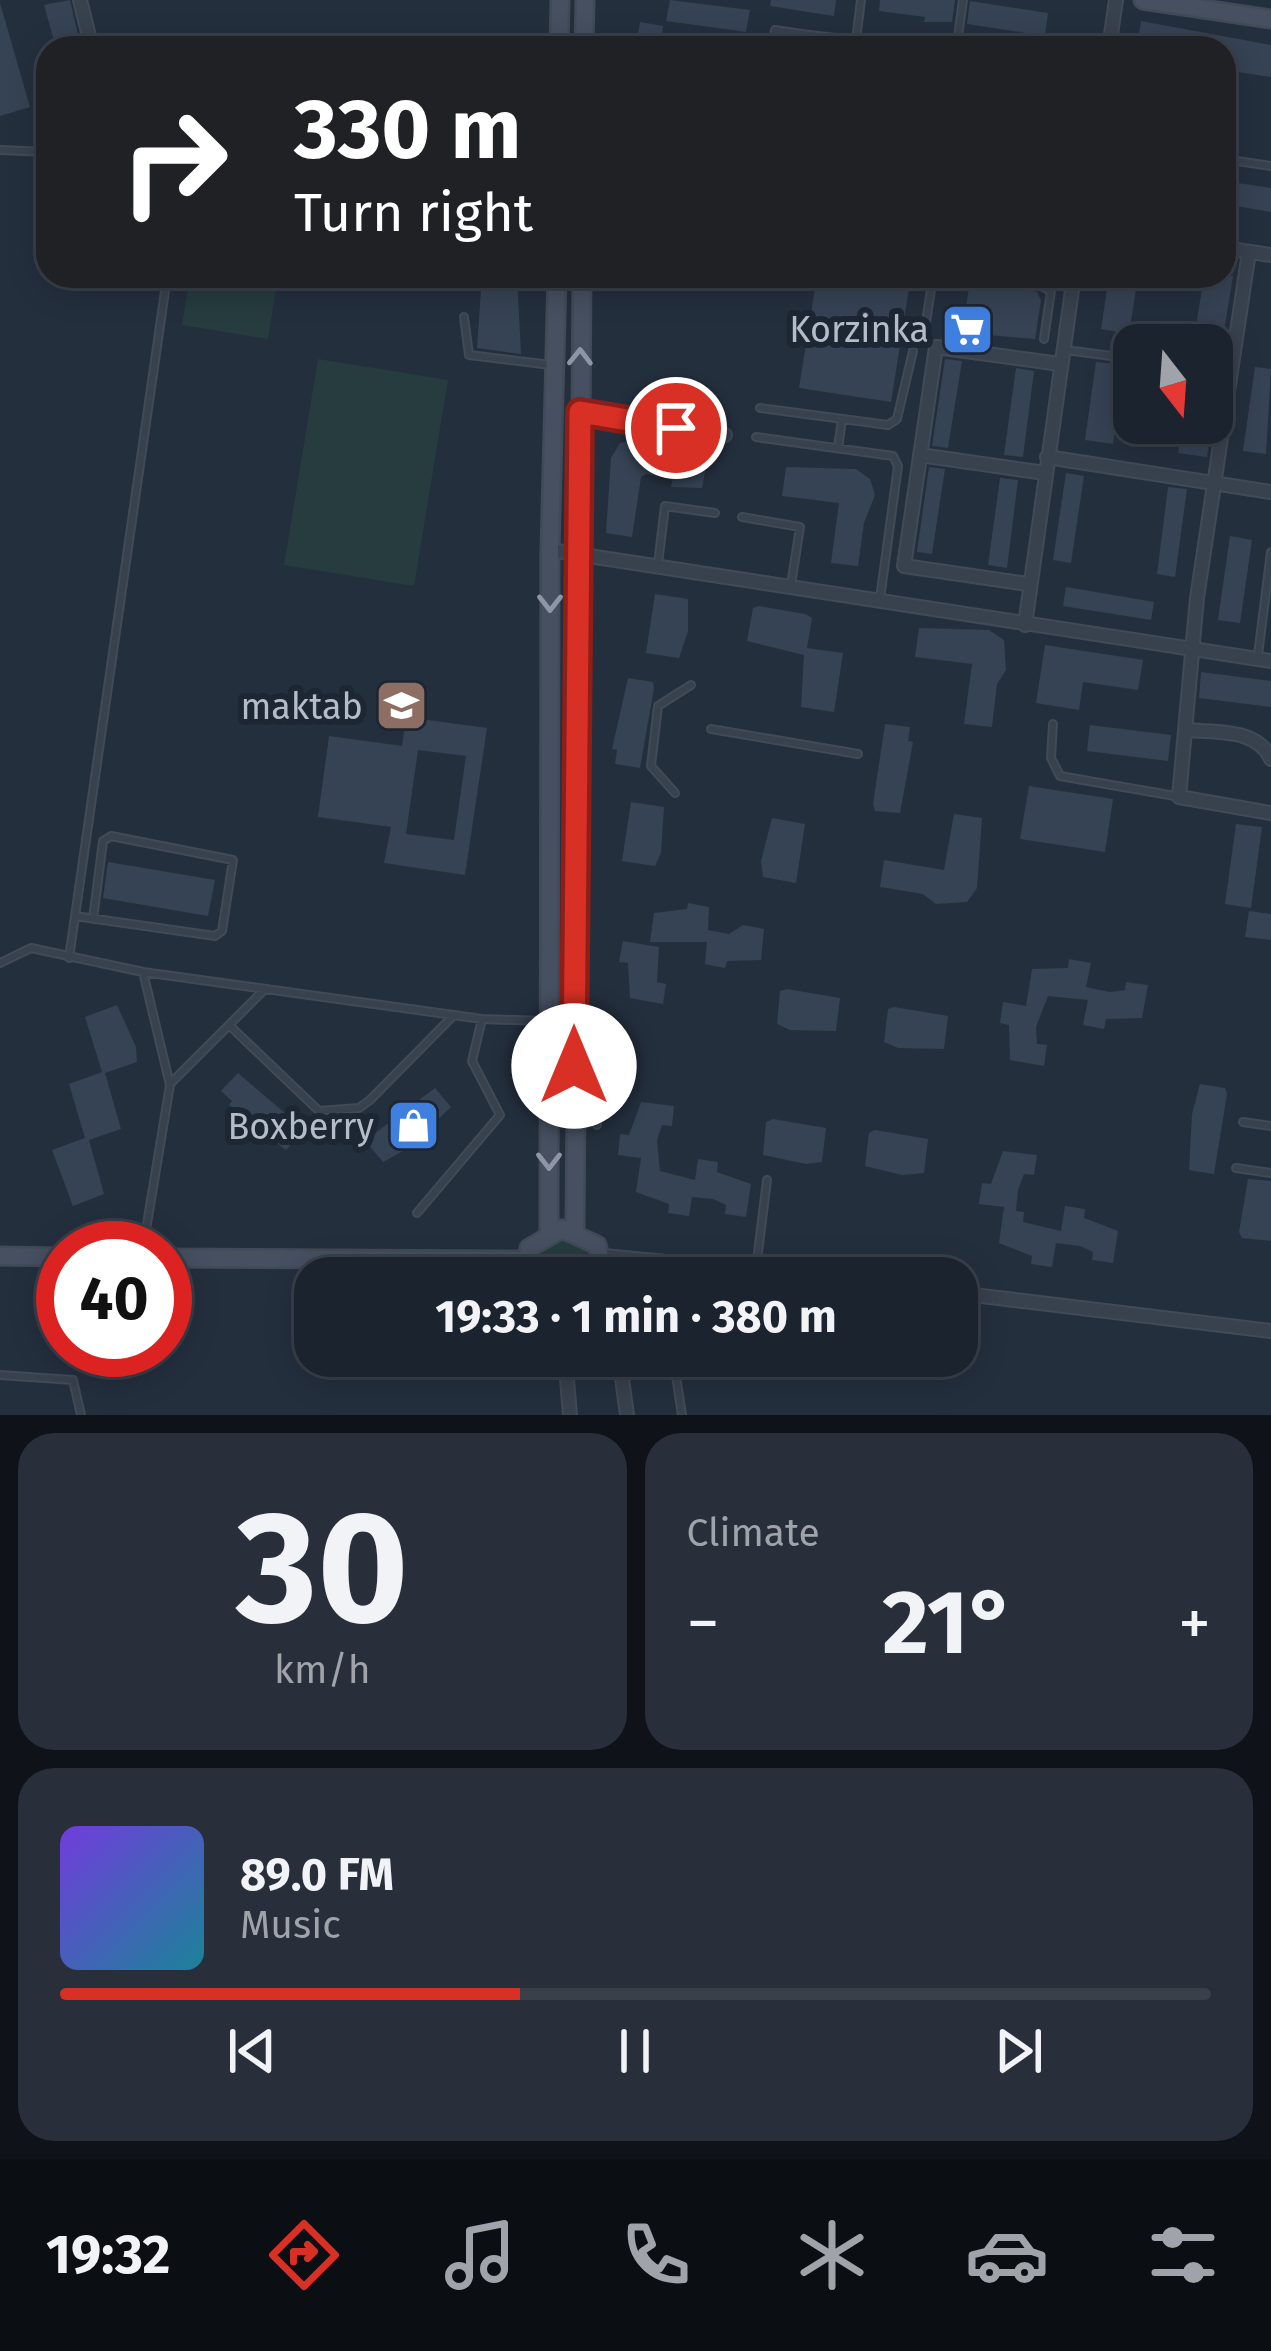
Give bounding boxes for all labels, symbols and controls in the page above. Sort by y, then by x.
text: 330 m [294,79,521,180]
icon: right [96,84,252,240]
text: Turn right [294,181,533,245]
supermarket icon: Korzinka [940,301,996,357]
place label: Korzinka [789,308,929,352]
north arrow [1113,324,1233,444]
map controls [1113,324,1233,444]
one-way arrow [567,347,593,366]
pin [625,377,727,479]
icon: arrive [643,395,709,461]
one-way arrow [537,594,563,613]
school or university icon: maktab [374,678,430,734]
place label: maktab [240,685,363,729]
position arrow [511,1003,637,1129]
shop icon: Boxberry [385,1098,441,1154]
place label: Boxberry [227,1105,374,1149]
one-way arrow [536,1153,562,1171]
speed limit sign: 40 [36,1221,192,1377]
text: 19:33 · 1 min · 380 m [435,1290,837,1344]
text: 30 [236,1475,408,1662]
text: Climate [687,1510,820,1556]
text: 21° [882,1569,1015,1677]
text: − [687,1584,720,1663]
text: + [1178,1584,1211,1663]
text: km/h [274,1647,371,1693]
text: 89.0 FM [240,1848,394,1902]
text: Music [240,1902,341,1948]
icon: previous [219,2018,285,2084]
icon: pause [602,2018,668,2084]
icon: next [986,2018,1052,2084]
icon: directions [262,2213,346,2297]
icon: music [438,2213,522,2297]
icon: phone [614,2213,698,2297]
icon: climate [790,2213,874,2297]
icon: car [965,2213,1049,2297]
icon: filters [1141,2213,1225,2297]
text: 19:32 [46,2223,170,2287]

